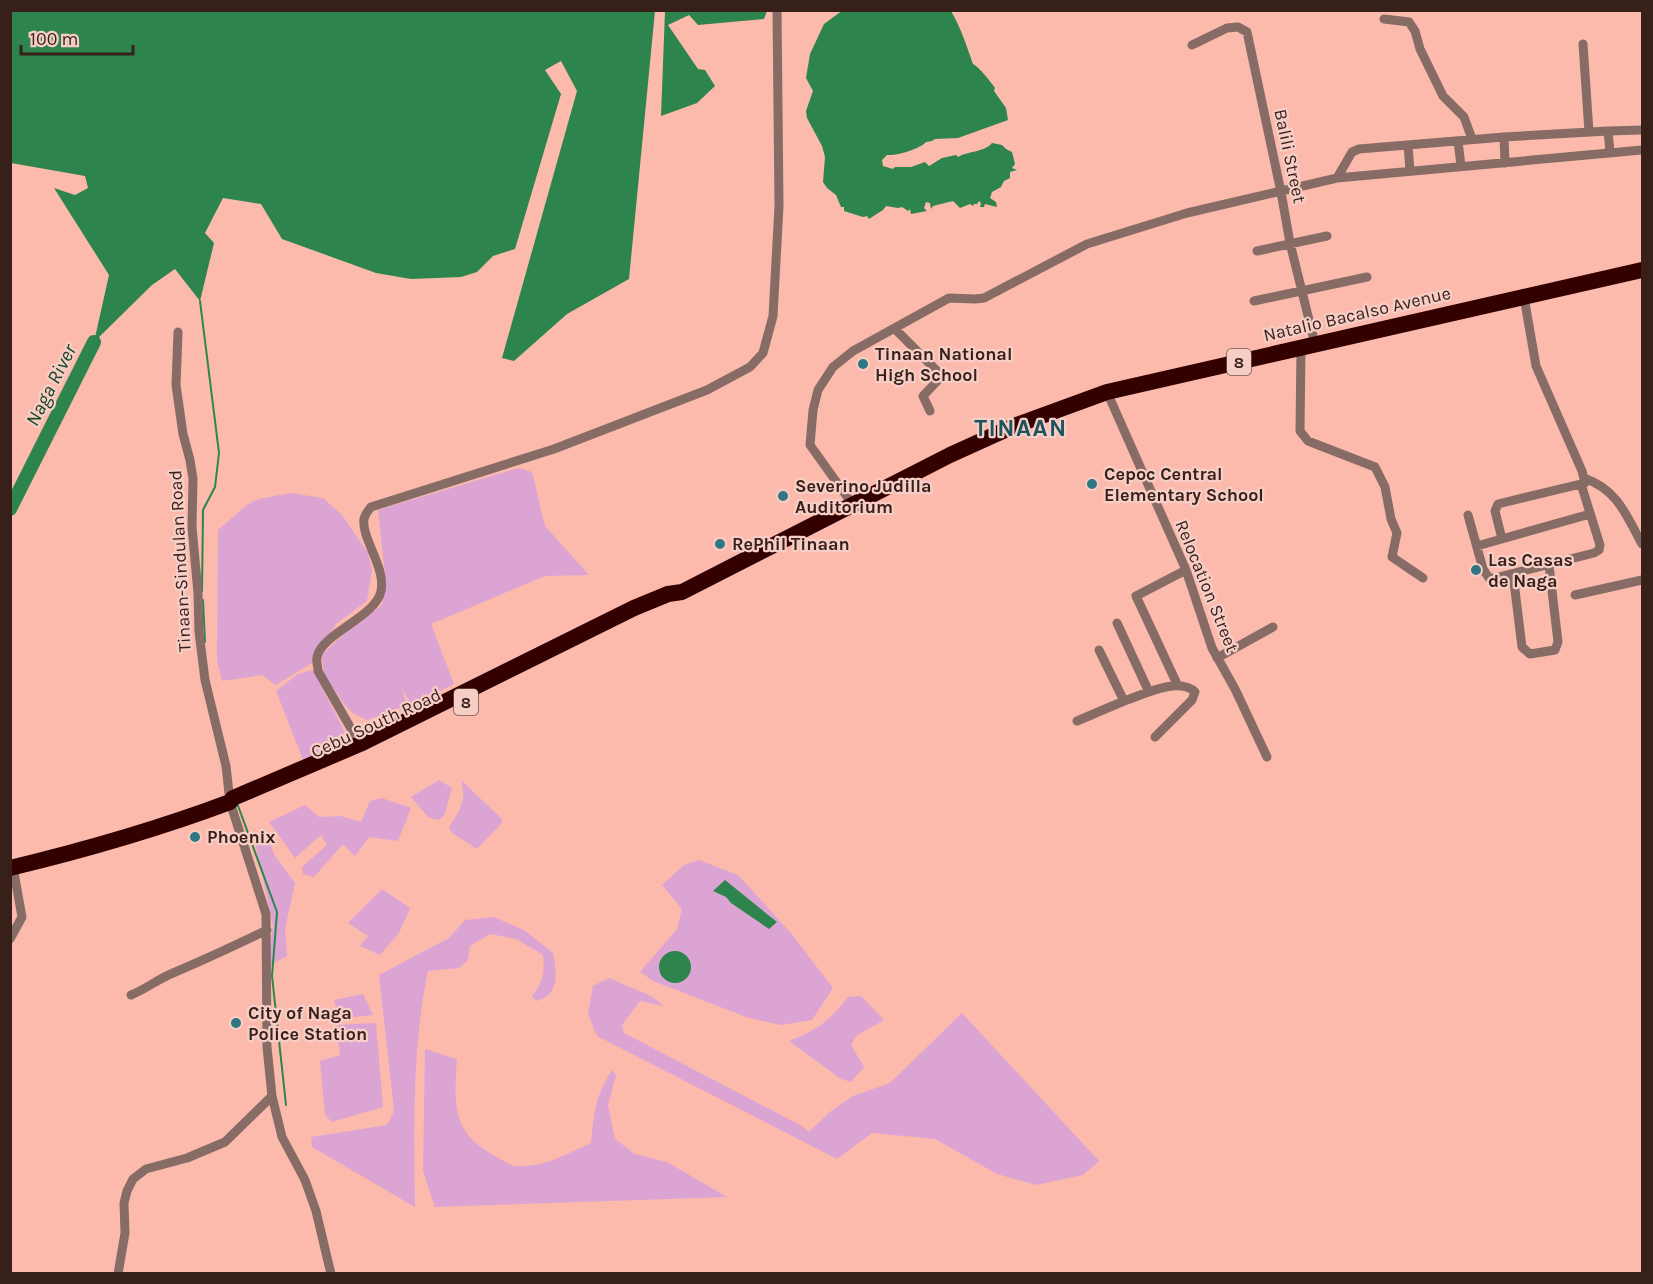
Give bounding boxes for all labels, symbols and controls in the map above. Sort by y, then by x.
scale bar [21,18,134,56]
text: 100 m [30,28,78,50]
street label: Balili Street [1269,107,1311,205]
street label: Natalio Bacalso Avenue [1261,282,1453,346]
water label: Naga River [21,339,82,430]
place label: Tinaan National High School [875,343,1012,386]
road number: 8 [1227,349,1251,375]
marker: Tinaan National High School [856,357,870,371]
district label: TINAAN [974,414,1068,442]
place label: Cepoc Central Elementary School [1104,463,1264,506]
street label: Tinaan-Sindulan Road [164,469,196,653]
place label: Severino Judilla Auditorium [795,475,932,518]
marker: Cepoc Central Elementary School [1085,477,1099,491]
marker: Severino Judilla Auditorium [776,489,790,503]
street label: Relocation Street [1170,517,1244,656]
place label: RePhil Tinaan [732,533,850,555]
marker: RePhil Tinaan [713,537,727,551]
place label: Las Casas de Naga [1488,549,1573,592]
marker: Las Casas de Naga [1469,563,1483,577]
street label: Cebu South Road [307,683,445,763]
road number: 8 [454,689,478,715]
place label: Phoenix [207,826,276,848]
marker: Phoenix [188,830,202,844]
place label: City of Naga Police Station [248,1002,367,1045]
marker: City of Naga Police Station [229,1016,243,1030]

